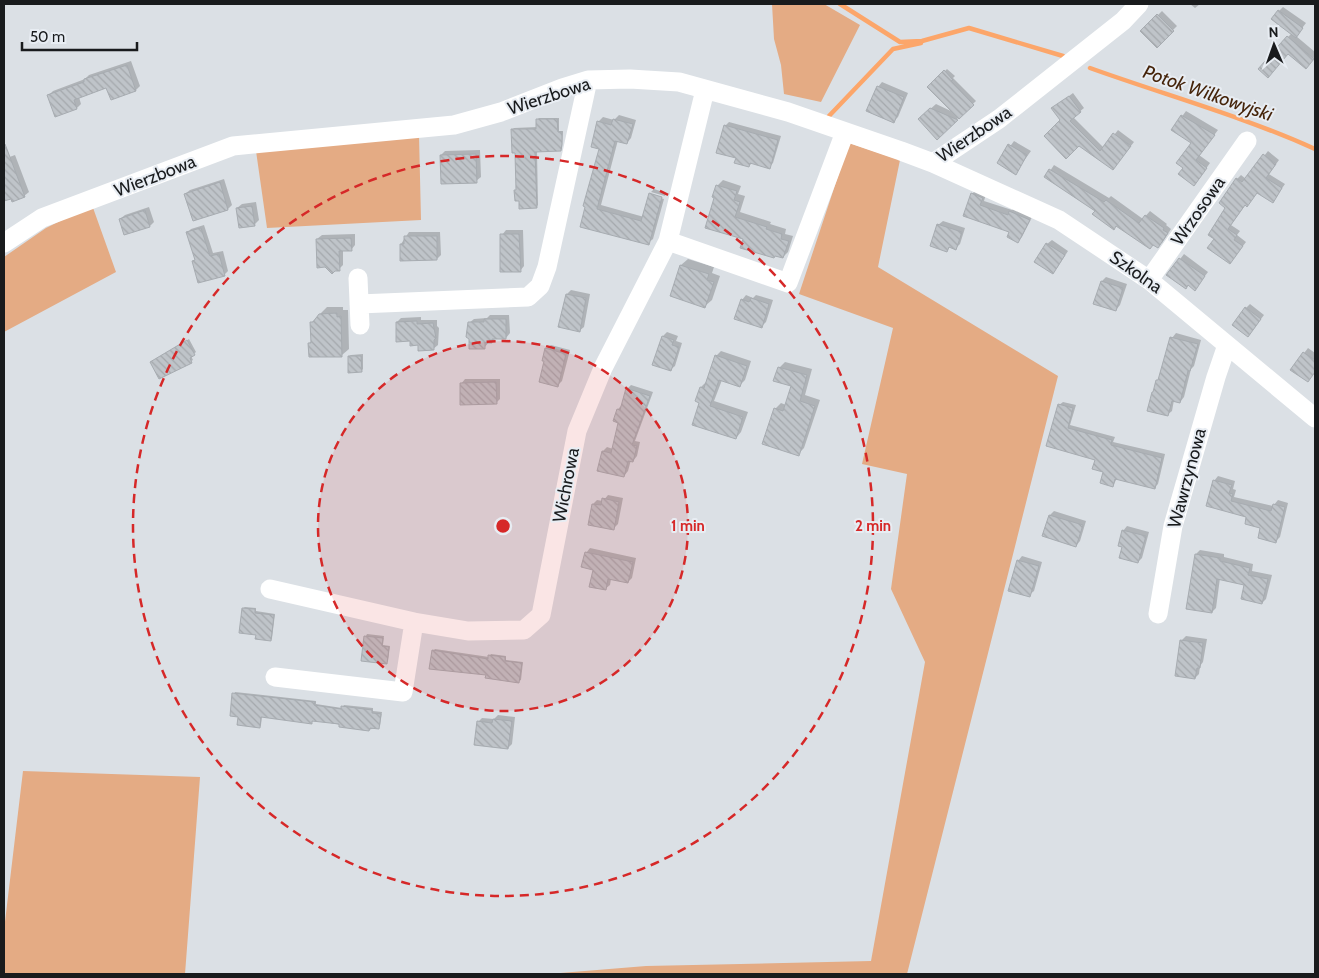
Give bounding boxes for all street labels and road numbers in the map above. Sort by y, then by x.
street label: Wierzbowa [505,72,593,120]
street label: Wierzbowa [932,101,1016,167]
street label: Wierzbowa [111,150,199,202]
street label: Wrzosowa [1166,172,1230,250]
street label: Szkolna [1105,246,1167,298]
street label: Wawrzynowa [1163,425,1211,530]
street label: Wichrowa [548,445,584,524]

